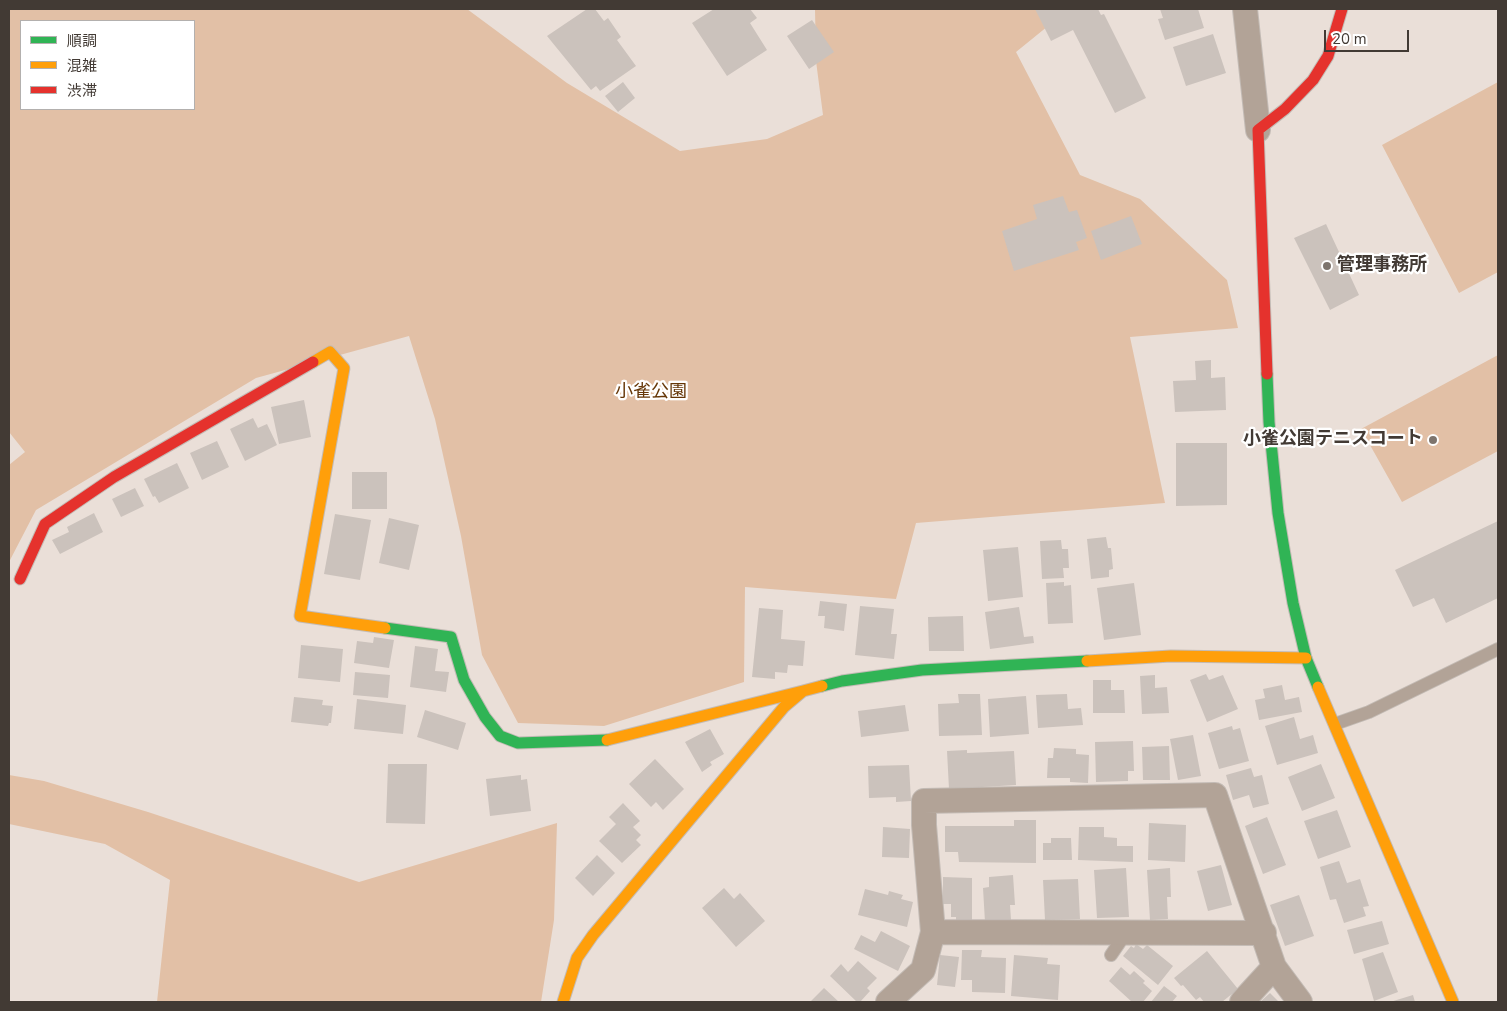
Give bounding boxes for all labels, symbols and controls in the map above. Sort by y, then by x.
legend [20,20,195,110]
scale bar [1327,20,1412,52]
text: 20 m [1332,29,1367,49]
text: 順調 [67,31,97,51]
text: 混雑 [67,56,97,76]
text: 渋滞 [67,81,97,101]
place label: 管理事務所 [1337,255,1427,277]
marker: 管理事務所 [1321,260,1333,272]
park label: 小雀公園 [615,382,687,404]
place label: 小雀公園テニスコート [1243,429,1423,451]
marker: 小雀公園テニスコート [1427,434,1439,446]

